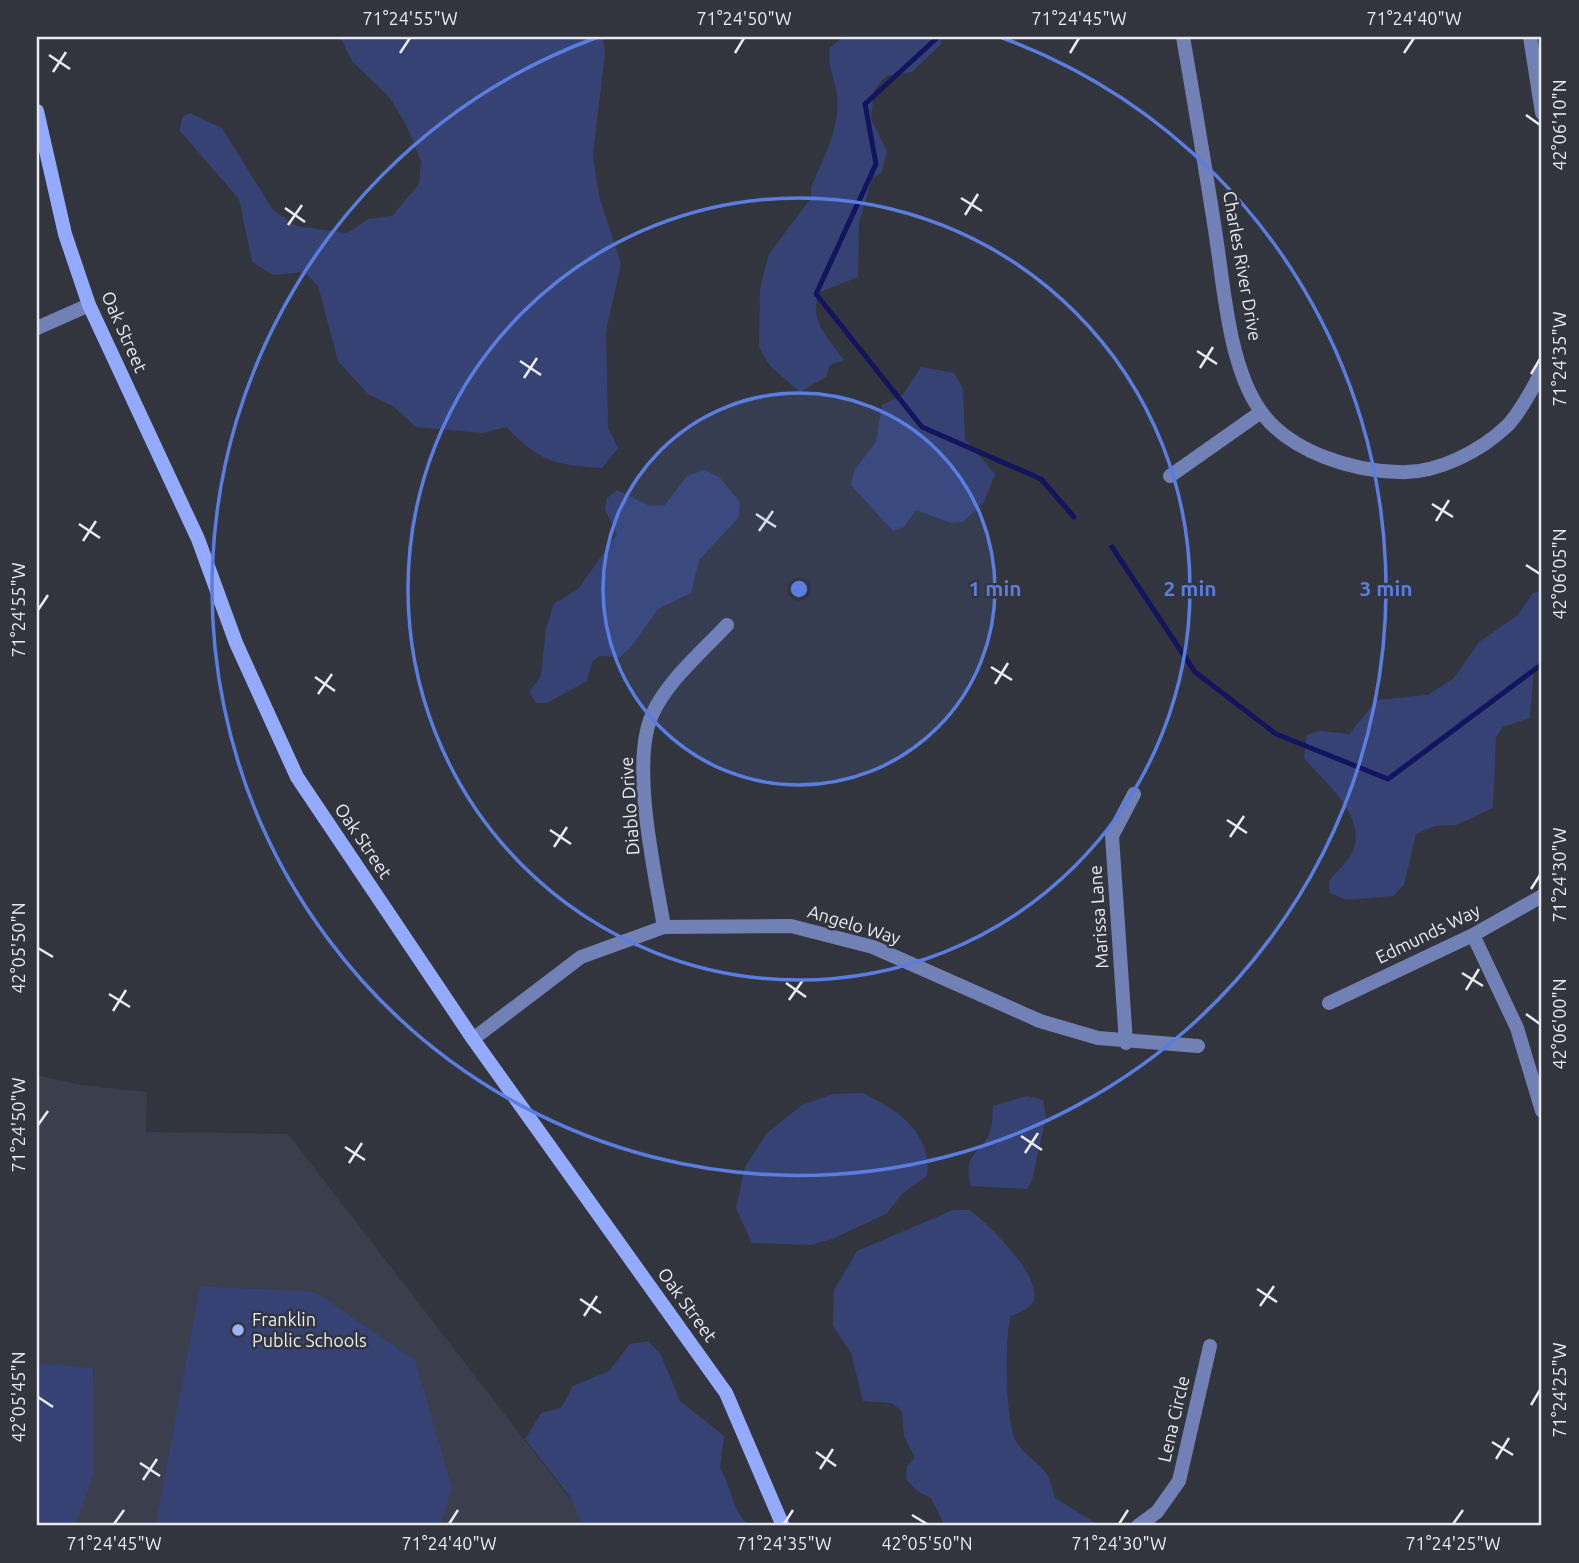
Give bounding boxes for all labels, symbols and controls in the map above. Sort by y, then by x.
text: 71°24'55"W [362,8,458,28]
text: 71°24'50"W [696,8,792,28]
text: 71°24'45"W [1031,8,1127,28]
text: 71°24'40"W [1366,8,1462,28]
text: 42°06'10"N [1549,79,1569,171]
street label: Charles River Drive [1220,189,1266,342]
street label: Oak Street [98,288,152,375]
text: 71°24'35"W [1549,311,1569,407]
text: 42°06'05"N [1549,528,1569,620]
text: 71°24'55"W [8,562,28,658]
text: 1 min [968,576,1022,600]
text: 2 min [1163,576,1217,600]
text: 3 min [1359,576,1413,600]
centre of rings [787,577,811,601]
street label: Diablo Drive [616,756,642,856]
street label: Oak Street [331,799,396,882]
text: 71°24'30"W [1549,827,1569,923]
street label: Marissa Lane [1084,865,1112,970]
street label: Edmunds Way [1372,899,1483,967]
street label: Angelo Way [806,900,903,948]
text: 42°05'50"N [8,902,28,994]
text: 42°06'00"N [1549,978,1569,1070]
text: 71°24'50"W [8,1077,28,1173]
street label: Oak Street [654,1263,721,1345]
place label: Franklin Public Schools [252,1309,367,1350]
marker: Franklin Public Schools [230,1322,246,1338]
text: 71°24'25"W [1549,1342,1569,1438]
text: 42°05'45"N [8,1351,28,1443]
street label: Lena Circle [1153,1374,1193,1464]
text: 71°24'45"W [66,1533,162,1553]
text: 71°24'40"W [401,1533,497,1553]
text: 71°24'35"W [736,1533,832,1553]
text: 42°05'50"N [881,1533,973,1553]
text: 71°24'30"W [1071,1533,1167,1553]
text: 71°24'25"W [1405,1533,1501,1553]

